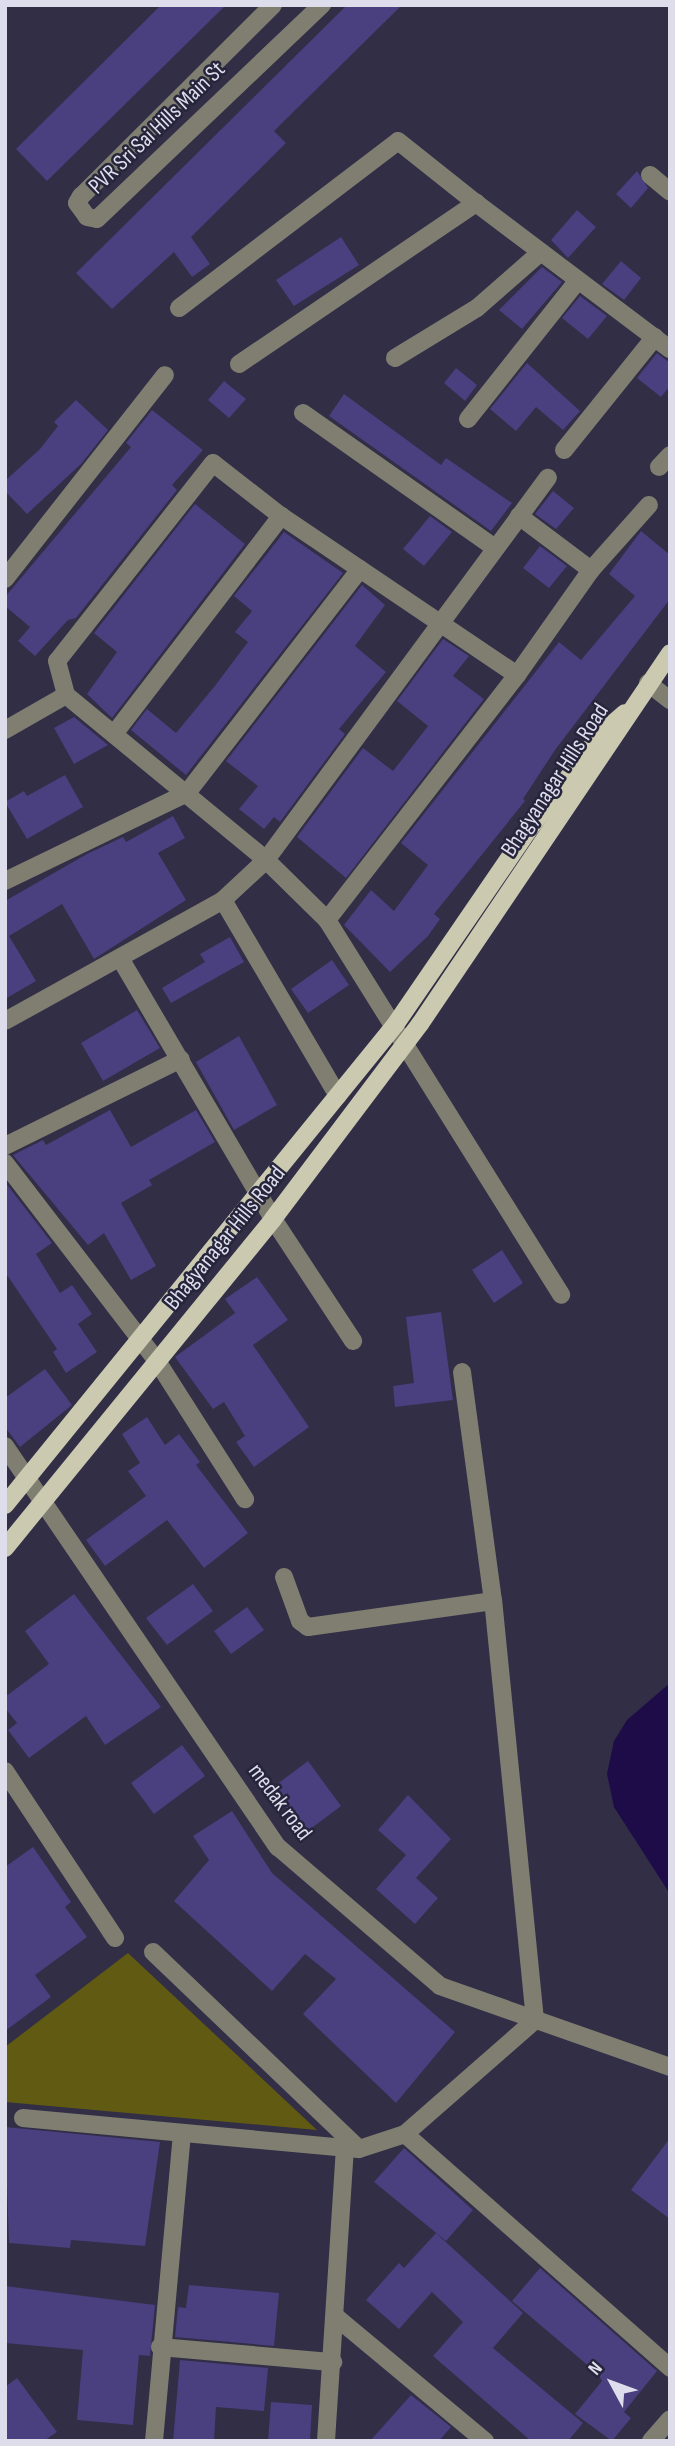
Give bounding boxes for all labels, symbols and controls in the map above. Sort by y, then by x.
street label: PVR Sri Sai Hills Main St [83,56,231,200]
street label: Bhagyanagar Hills Road [495,698,615,862]
street label: Bhagyanagar Hills Road [159,1161,291,1315]
street label: medak road [242,1758,318,1846]
north arrow [577,2348,647,2418]
text: N [584,2358,608,2380]

